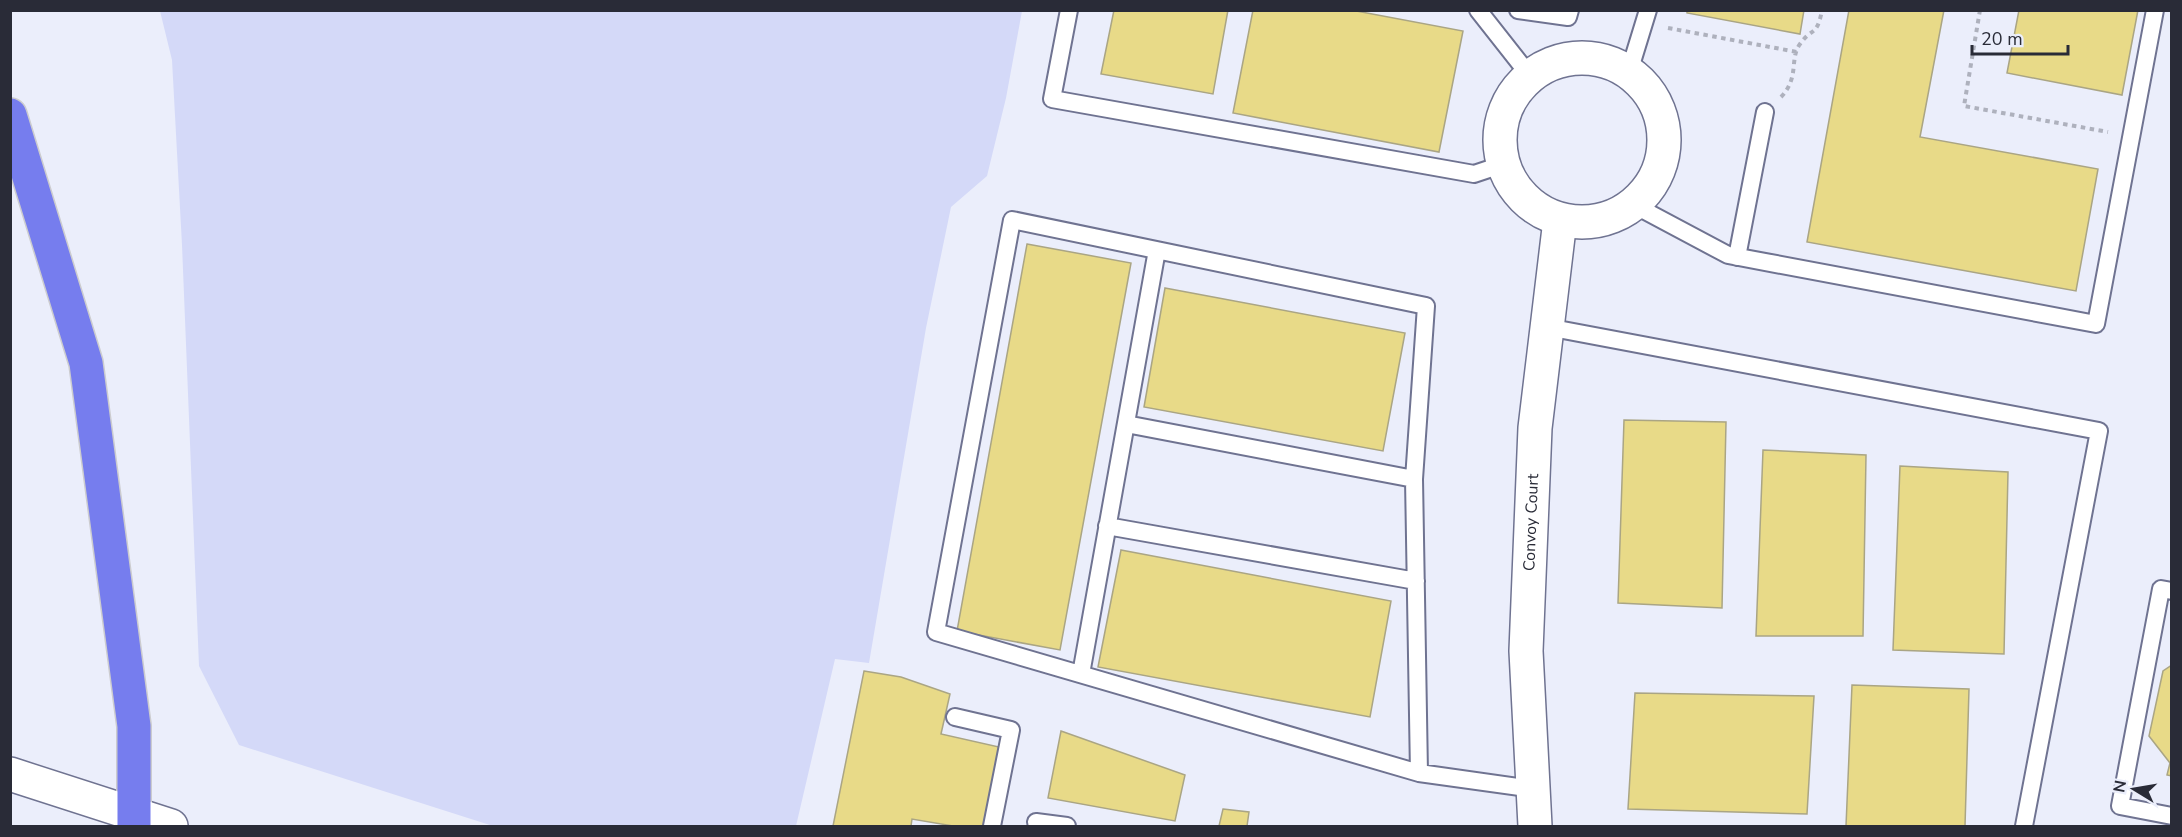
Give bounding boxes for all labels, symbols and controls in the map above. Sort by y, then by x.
scale bar [1972,18,2068,56]
text: 20 m [1981,27,2023,51]
street label: Convoy Court [1518,473,1544,571]
north arrow [2104,759,2164,819]
text: N [2108,778,2132,794]

